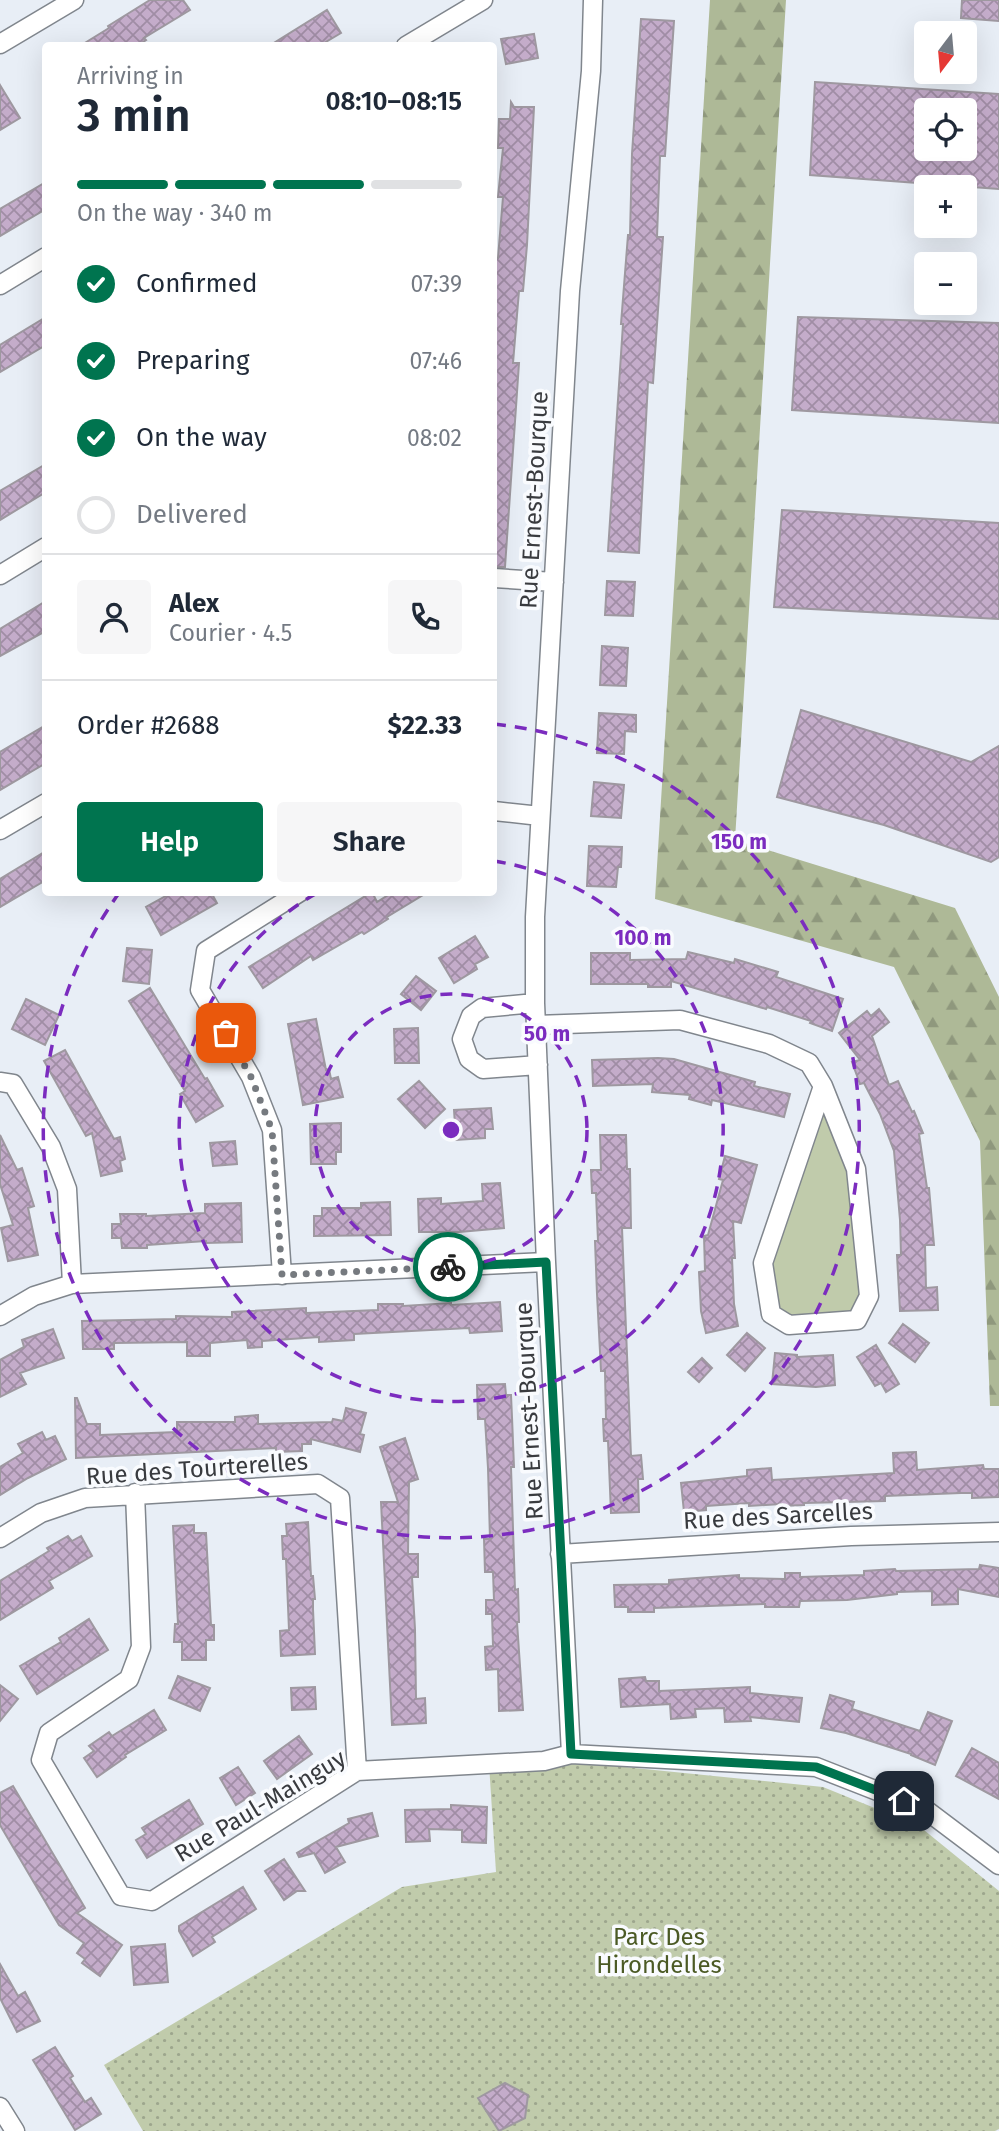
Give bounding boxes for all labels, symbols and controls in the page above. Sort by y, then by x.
north arrow [914,21,976,84]
map controls [914,21,977,315]
text: Arriving in [77,62,184,90]
text: 08:10–08:15 [325,86,462,117]
text: 3 min [77,88,191,143]
button: locate [914,98,977,161]
button: + [914,175,977,238]
text: On the way · 340 m [77,199,273,227]
button: − [914,252,977,315]
icon: check [77,265,115,303]
text: Confirmed [136,268,257,299]
text: 07:39 [410,270,462,298]
icon: check [77,342,115,380]
text: Preparing [136,345,249,376]
text: 07:46 [410,347,462,375]
street label: Rue Ernest-Bourque [514,390,554,610]
icon: check [77,419,115,457]
text: On the way [136,422,267,453]
text: 08:02 [407,424,462,452]
text: Delivered [136,499,248,530]
button: person [77,580,151,654]
button: phone [388,580,462,654]
text: Alex [169,588,219,619]
text: Courier · 4.5 [169,619,292,647]
text: Order #2688 [77,710,220,741]
text: $22.33 [387,710,462,741]
button: Help [77,802,263,882]
button: Share [277,802,462,882]
text: 150 m [711,829,767,855]
text: 100 m [614,925,672,951]
pin [196,1003,256,1063]
icon: bag [207,1014,245,1052]
text: 50 m [524,1021,570,1047]
centre of rings [439,1118,463,1142]
courier [413,1232,483,1302]
icon: bike [429,1248,467,1286]
street label: Rue Ernest-Bourque [509,1301,549,1521]
street label: Rue des Tourterelles [85,1447,309,1491]
street label: Rue des Sarcelles [682,1497,874,1535]
street label: Rue Paul-Mainguy [169,1744,351,1868]
pin [874,1771,934,1831]
icon: home [885,1782,923,1820]
park label: Parc Des Hirondelles [596,1923,722,1979]

